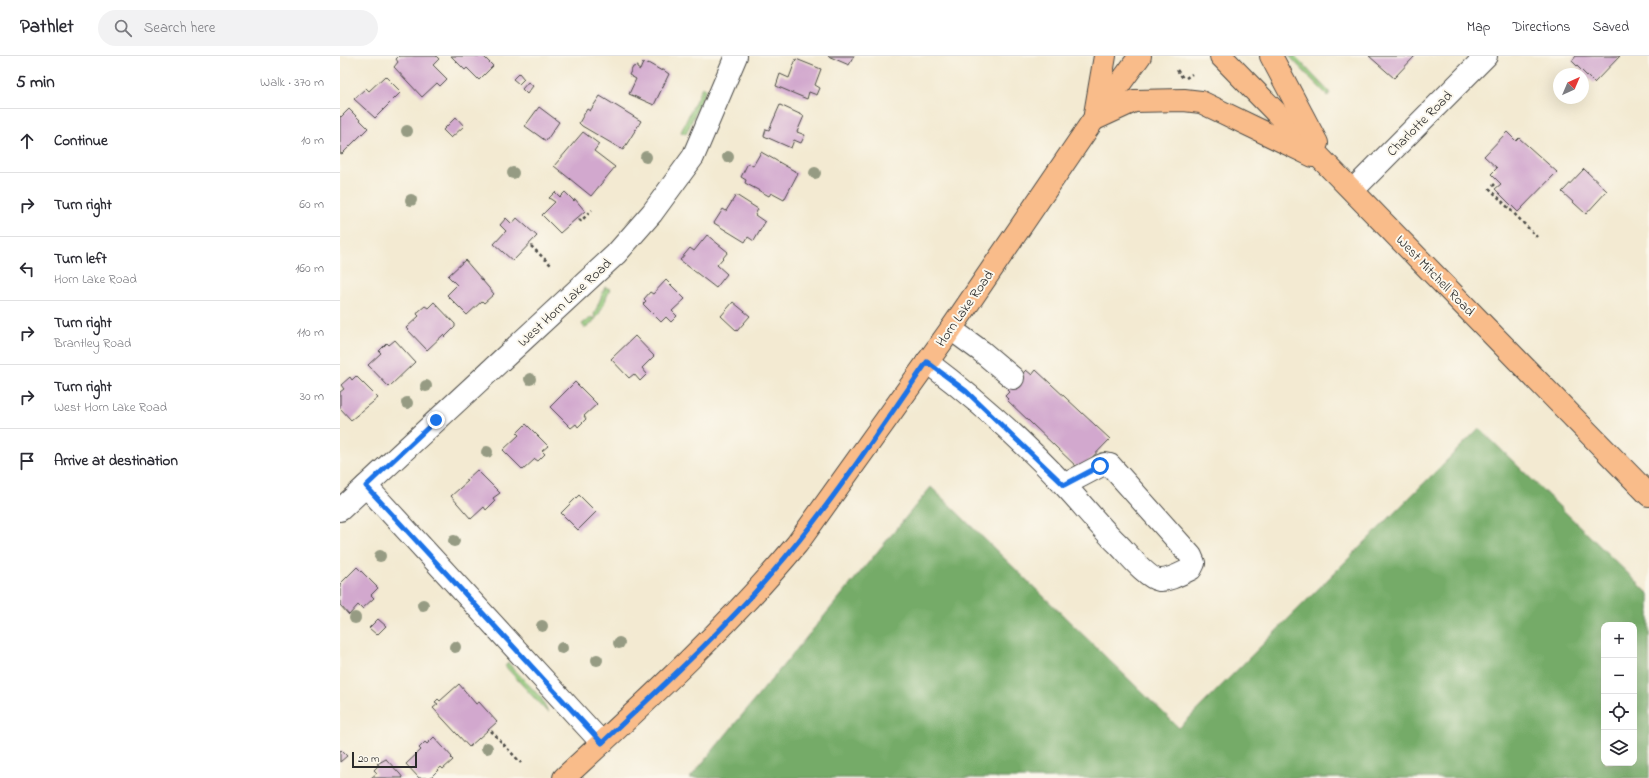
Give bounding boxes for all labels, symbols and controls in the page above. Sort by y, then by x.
search box [98,10,378,46]
text: Pathlet [20,14,74,41]
icon: search [112,17,134,39]
text: Search here [144,17,215,39]
text: Map [1467,17,1490,38]
text: Directions [1512,17,1570,38]
text: Saved [1592,17,1629,38]
north arrow [1553,68,1589,104]
text: 5 min [16,70,55,95]
text: Walk · 370 m [260,73,324,92]
street label: Charlotte Road [1382,86,1458,162]
icon: ahead [16,130,38,152]
text: Continue [54,130,108,152]
text: 10 m [301,131,324,150]
icon: right [16,194,38,216]
text: Turn right [54,194,112,216]
text: 60 m [299,195,324,214]
street label: West Mitchell Road [1391,231,1479,322]
text: Turn left [54,248,107,270]
street label: West Horn Lake Road [513,254,617,352]
icon: left [16,258,38,280]
text: 160 m [295,259,324,278]
street label: Horn Lake Road [931,266,1000,351]
text: Horn Lake Road [54,270,137,289]
text: Turn right [54,312,112,334]
icon: right [16,322,38,344]
text: 110 m [297,323,324,342]
text: Brantley Road [54,334,131,353]
text: Turn right [54,376,112,398]
icon: right [16,386,38,408]
text: 30 m [300,387,324,406]
text: West Horn Lake Road [54,398,167,417]
route end [427,411,445,429]
icon: arrive [16,450,38,472]
text: Arrive at destination [54,450,178,472]
route start [1091,457,1109,475]
map controls [1601,622,1637,766]
button: + [1601,622,1637,658]
button: − [1601,658,1637,694]
button: locate [1601,694,1637,730]
button: layers [1601,730,1637,766]
scale bar [352,750,417,769]
text: 20 m [358,751,380,767]

